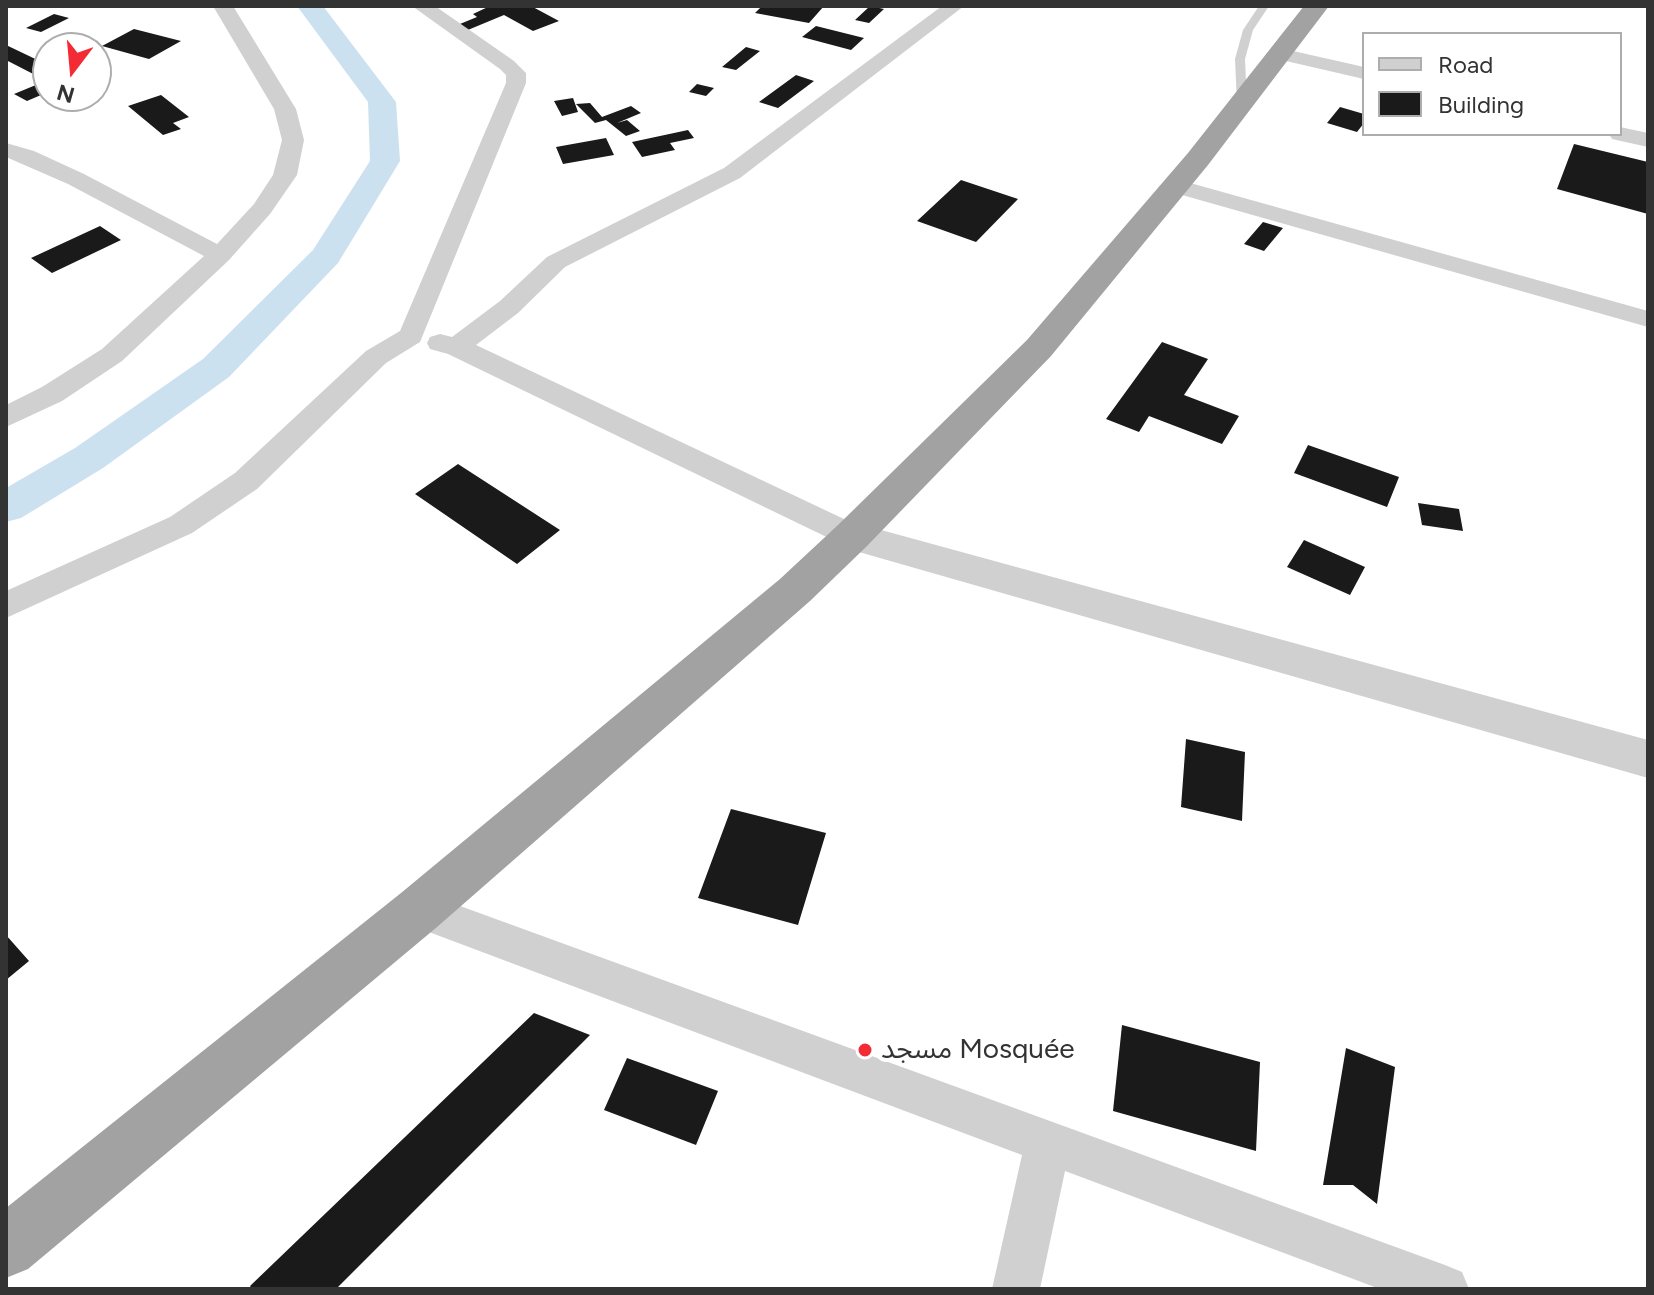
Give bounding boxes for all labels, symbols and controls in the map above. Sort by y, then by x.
north arrow [32,32,112,112]
legend [1362,32,1622,136]
text: Road [1438,50,1493,79]
text: N [54,78,78,109]
text: Building [1438,90,1524,119]
place label: مسجد Mosquée [881,1033,1075,1067]
marker: مسجد Mosquée [856,1041,874,1059]

